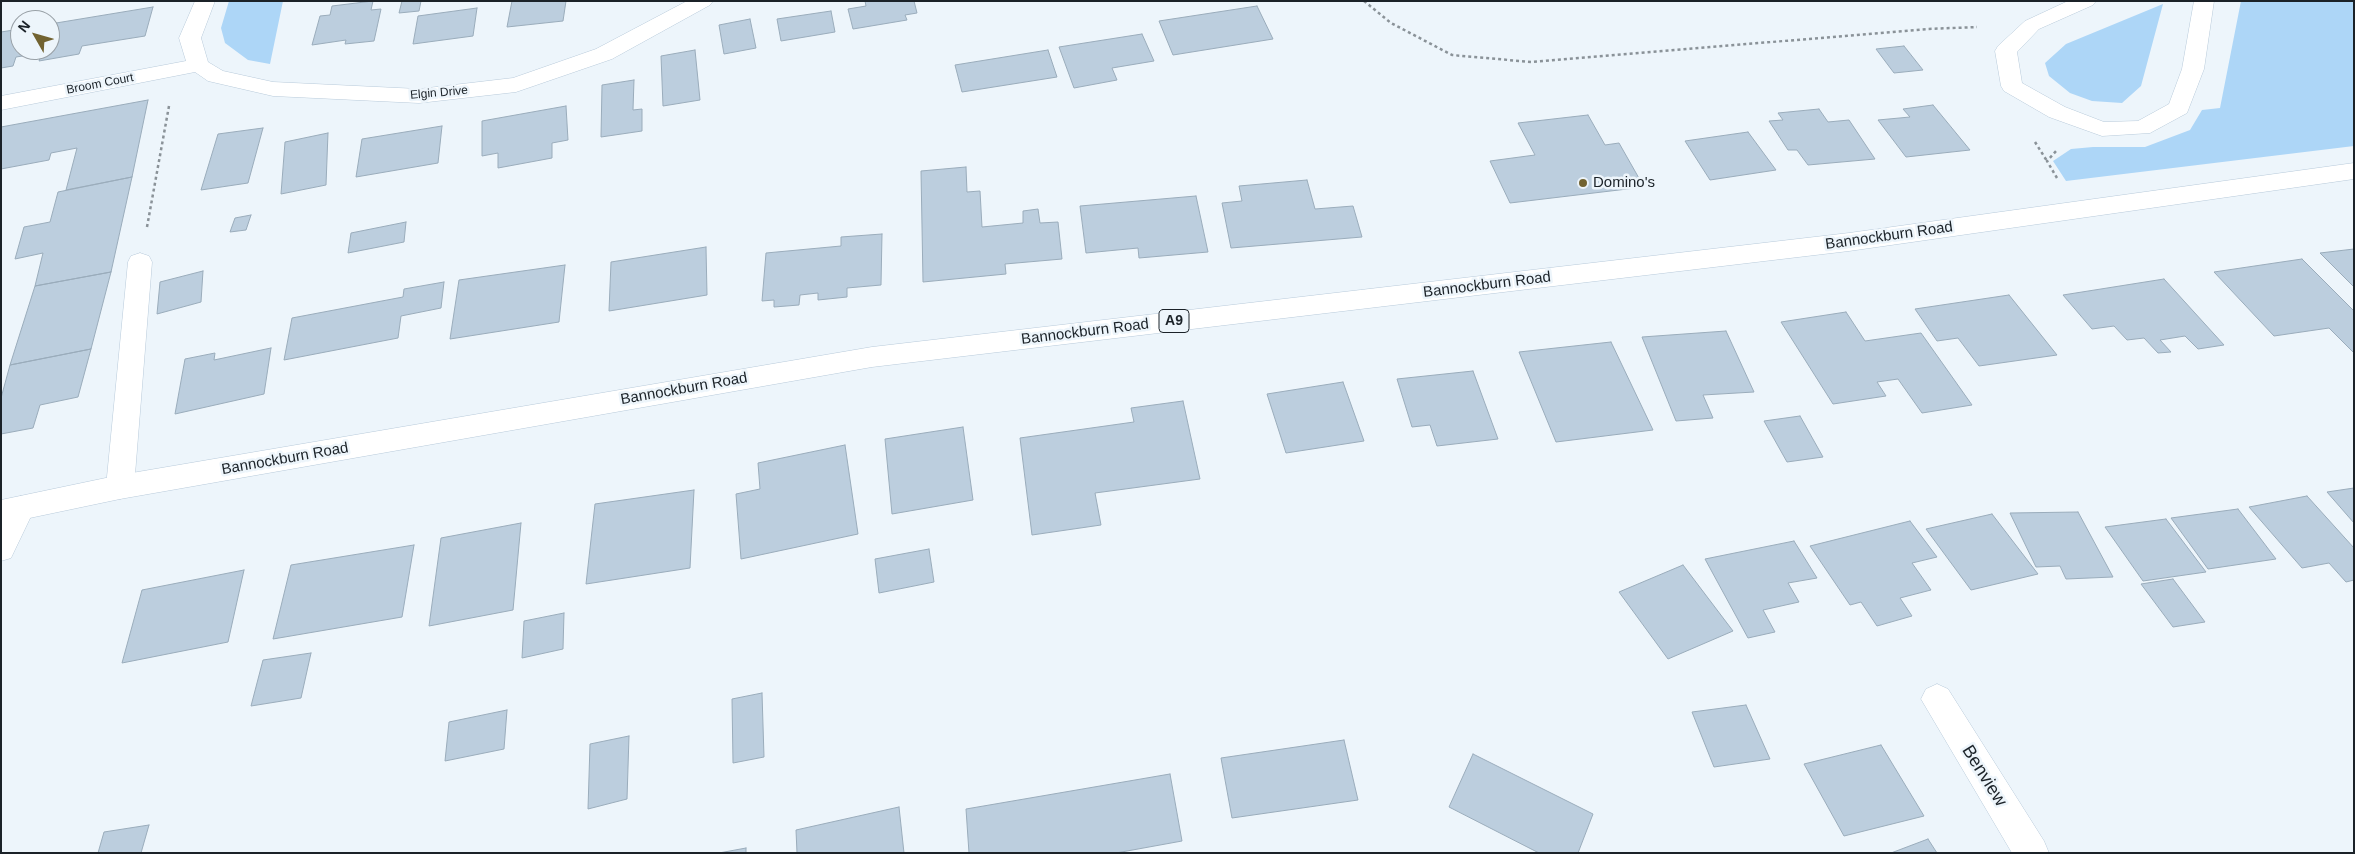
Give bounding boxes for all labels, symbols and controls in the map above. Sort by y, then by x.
north arrow [10,10,60,60]
text: N [15,17,33,35]
street label: Broom Court [65,70,135,98]
street label: Elgin Drive [409,83,469,103]
place label: Domino's [1593,174,1655,192]
marker: Domino's [1577,177,1589,189]
street label: Bannockburn Road [1824,218,1954,254]
street label: Bannockburn Road [1422,268,1552,302]
road number: A9 [1159,310,1189,332]
street label: Bannockburn Road [1020,315,1150,349]
street label: Bannockburn Road [619,369,749,409]
street label: Bannockburn Road [220,439,350,479]
street label: Benview [1957,741,2011,811]

